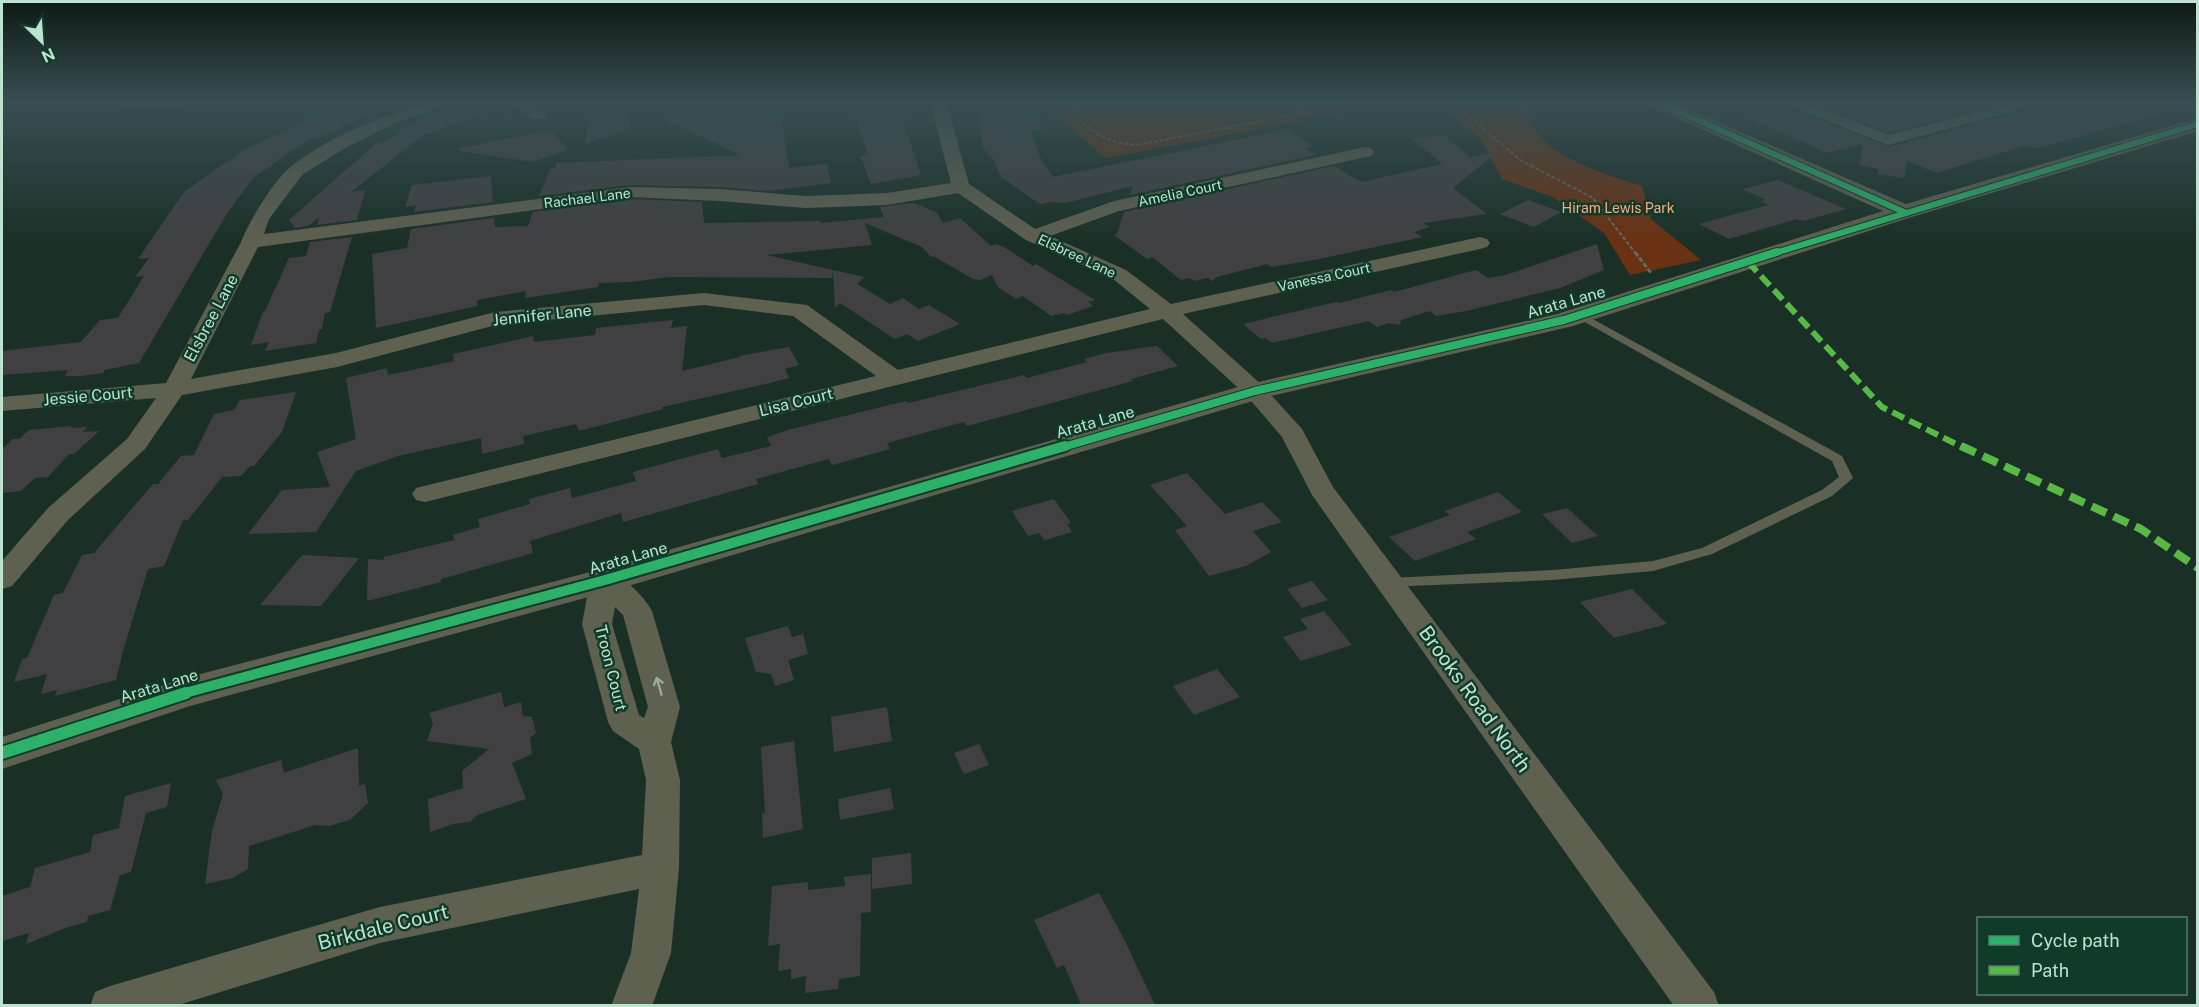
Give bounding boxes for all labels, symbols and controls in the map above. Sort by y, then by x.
north arrow [12,12,72,72]
text: N [38,44,58,66]
street label: Amelia Court [1137,176,1223,210]
street label: Rachael Lane [543,185,631,211]
park label: Hiram Lewis Park [1561,200,1675,216]
street label: Elsbree Lane [1035,231,1119,281]
street label: Vanessa Court [1276,259,1372,295]
street label: Elsbree Lane [180,271,242,365]
street label: Arata Lane [1525,282,1607,322]
street label: Jennifer Lane [492,300,592,330]
street label: Jessie Court [42,383,134,409]
street label: Lisa Court [757,384,835,420]
street label: Arata Lane [1054,402,1136,442]
street label: Arata Lane [587,538,669,578]
street label: Brooks Road North [1414,621,1536,777]
street label: Troon Court [591,623,631,713]
street label: Arata Lane [118,665,200,707]
one-way arrow [652,677,664,696]
street label: Birkdale Court [315,899,451,955]
legend [1977,917,2187,995]
text: Cycle path [2031,930,2120,951]
text: Path [2031,960,2069,981]

